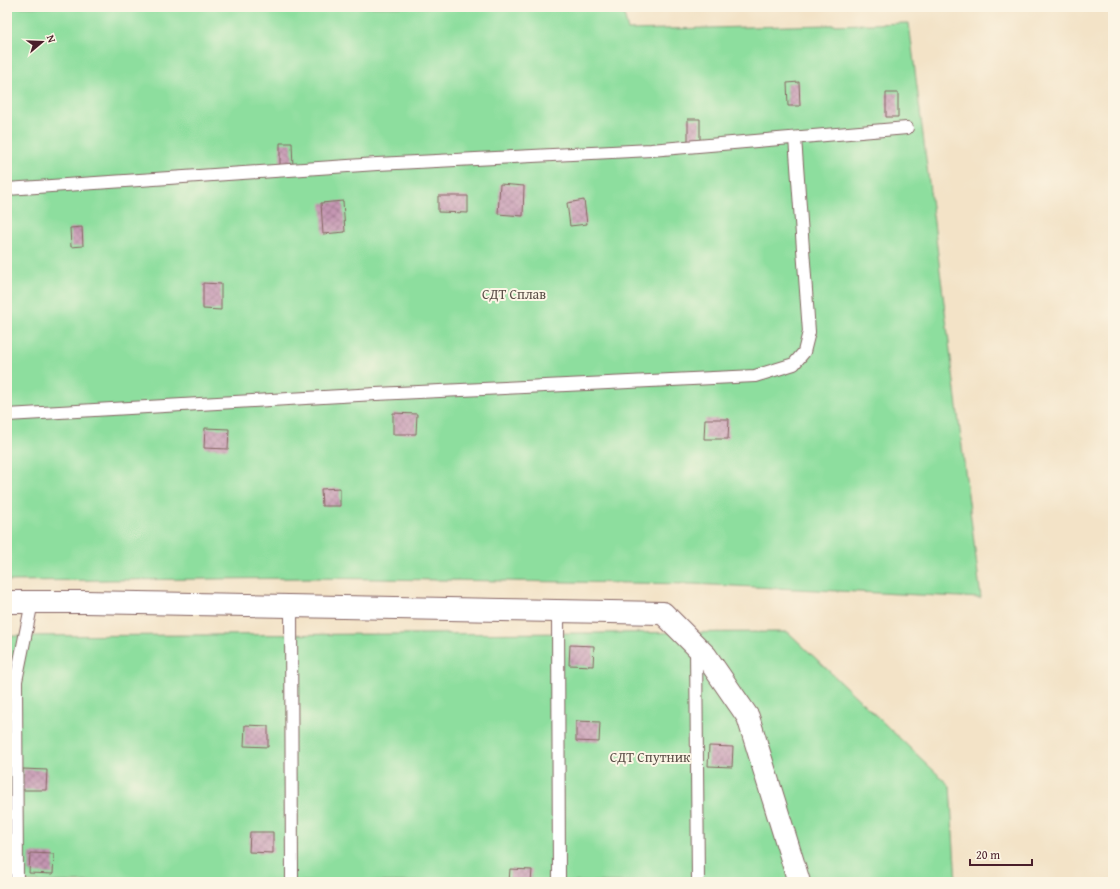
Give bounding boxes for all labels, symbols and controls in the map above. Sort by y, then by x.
north arrow [22,22,62,62]
text: N [43,33,60,45]
park label: СДТ Сплав [482,284,546,304]
park label: СДТ Спутник [610,747,691,767]
scale bar [970,841,1032,867]
text: 20 m [976,846,1000,863]

